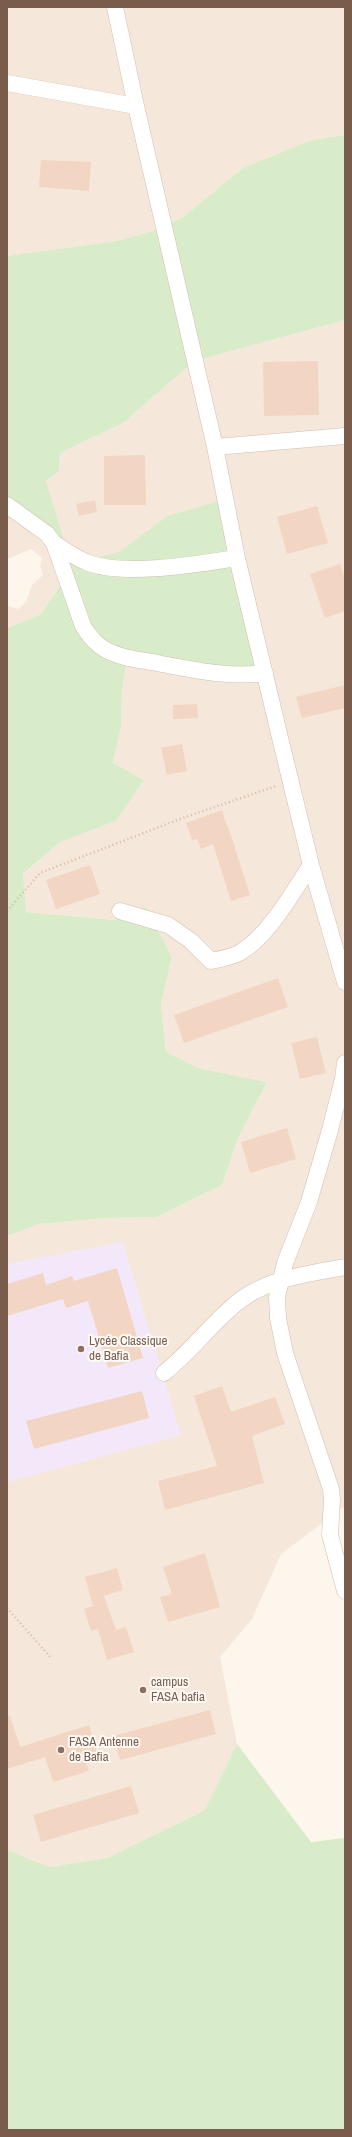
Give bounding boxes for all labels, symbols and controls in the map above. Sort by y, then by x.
place label: Lycée Classique de Bafia [89,1334,167,1365]
marker: Lycée Classique de Bafia [76,1344,86,1354]
place label: campus FASA bafia [151,1675,205,1706]
marker: campus FASA bafia [138,1685,148,1695]
place label: FASA Antenne de Bafia [69,1735,139,1766]
marker: FASA Antenne de Bafia [56,1745,66,1755]

